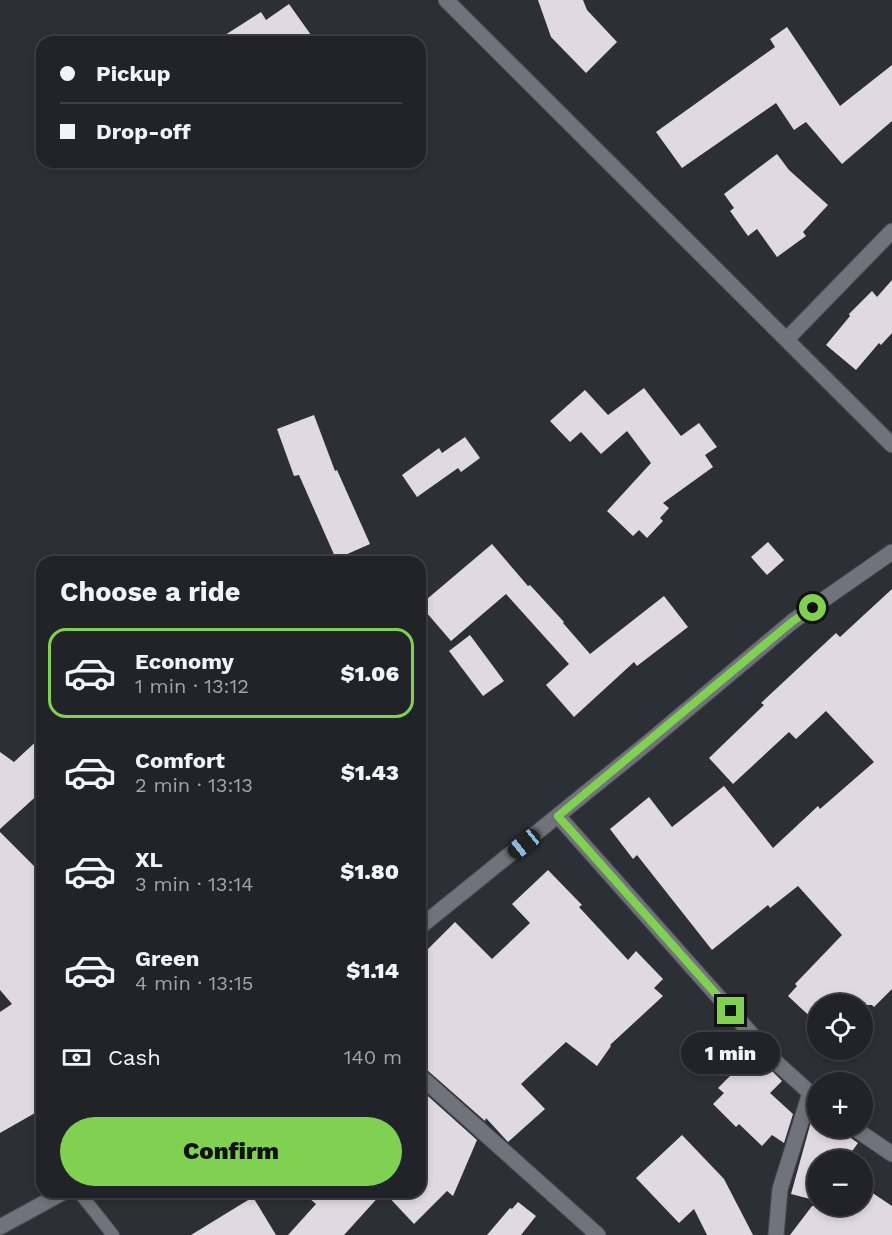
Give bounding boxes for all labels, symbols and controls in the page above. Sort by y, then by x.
text: Pickup [96,61,171,86]
text: Drop-off [96,119,191,144]
text: Choose a ride [60,576,240,608]
route start [799,594,826,621]
icon: car [63,646,117,700]
text: Economy [135,649,234,674]
text: $1.06 [341,661,399,686]
text: 1 min · 13:12 [135,674,249,698]
icon: car [63,745,117,799]
text: Comfort [135,748,225,773]
text: $1.43 [341,760,399,785]
text: 2 min · 13:13 [135,773,253,797]
car [504,826,544,862]
icon: car [63,844,117,898]
text: XL [135,847,163,872]
text: $1.80 [340,859,399,884]
text: 3 min · 13:14 [135,872,253,896]
icon: car [63,943,117,997]
text: Green [135,946,199,971]
text: $1.14 [346,958,399,983]
text: 4 min · 13:15 [135,971,253,995]
map controls [807,994,873,1216]
button: locate [807,994,873,1060]
route end [717,997,744,1024]
callout: 1 min [682,1032,780,1074]
icon: cash [60,1041,93,1074]
text: 1 min [705,1041,756,1065]
text: Cash [108,1045,161,1070]
text: 140 m [344,1045,402,1069]
button: + [807,1072,873,1138]
button: Confirm [60,1117,402,1186]
button: − [807,1150,873,1216]

